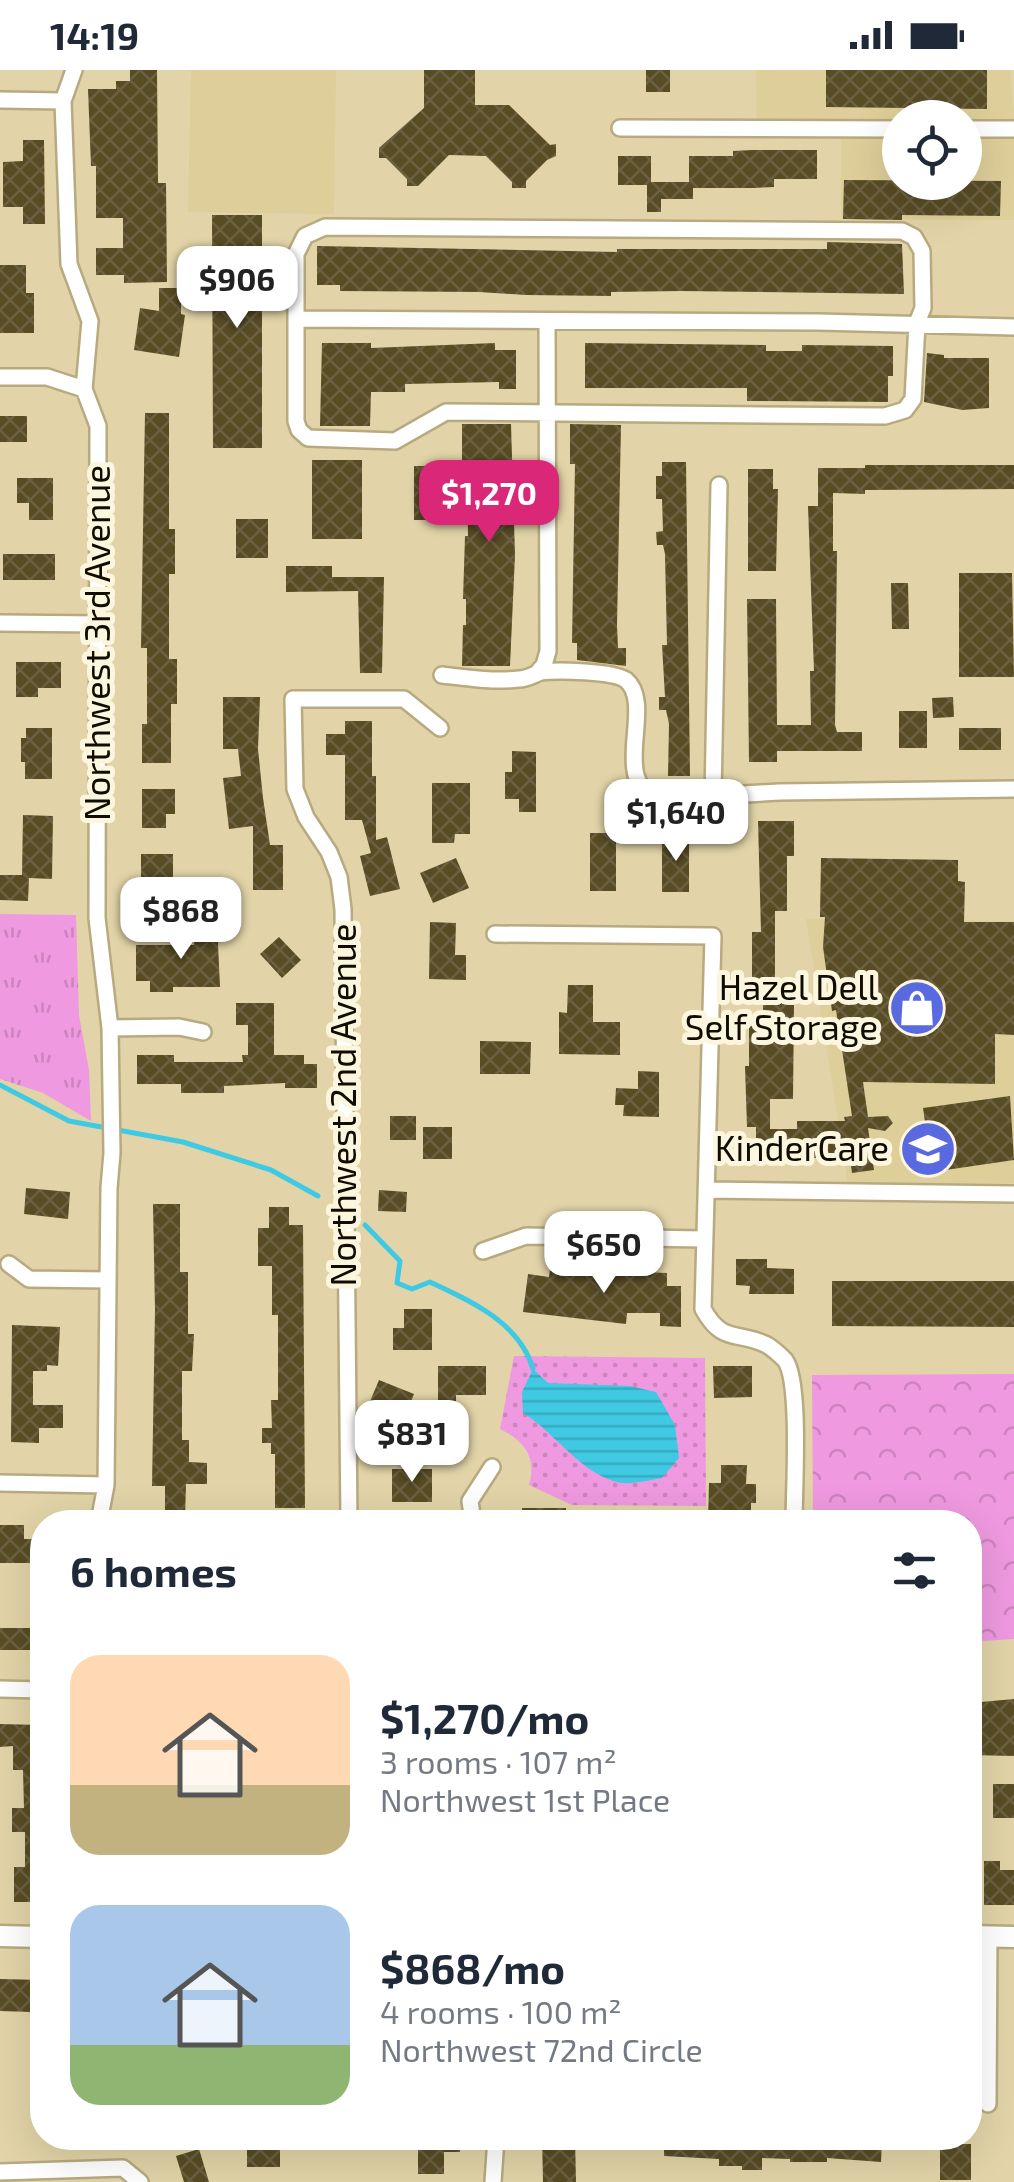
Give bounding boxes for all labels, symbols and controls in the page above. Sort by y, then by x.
text: 14:19 [50,12,139,58]
map controls [882,100,982,200]
button: locate [882,100,982,200]
pin: $906 [178,246,296,331]
text: $906 [199,259,275,297]
pin: $1,270 [408,460,570,545]
street label: Northwest 3rd Avenue [75,465,117,821]
text: $1,270 [441,473,537,511]
pin: $1,640 [595,779,757,864]
text: $1,640 [626,792,726,830]
pin: $868 [122,877,240,962]
text: $868 [142,890,220,928]
street label: Northwest 2nd Avenue [321,923,363,1287]
place label: Hazel Dell Self Storage [685,965,879,1047]
shop icon: Hazel Dell Self Storage [887,978,947,1038]
school or university icon: KinderCare [898,1119,958,1179]
place label: KinderCare [715,1126,889,1168]
pin: $650 [545,1211,663,1296]
text: $650 [566,1224,642,1262]
pin: $831 [353,1400,471,1485]
text: $831 [377,1413,447,1451]
icon: filters [887,1543,942,1598]
text: 6 homes [70,1545,237,1595]
text: $1,270/mo [380,1692,589,1742]
icon: home [150,1695,270,1815]
text: 3 rooms · 107 m² [380,1742,617,1780]
text: Northwest 1st Place [380,1780,670,1818]
text: $868/mo [380,1942,565,1992]
icon: home [150,1945,270,2065]
text: 4 rooms · 100 m² [380,1992,621,2030]
text: Northwest 72nd Circle [380,2030,703,2068]

